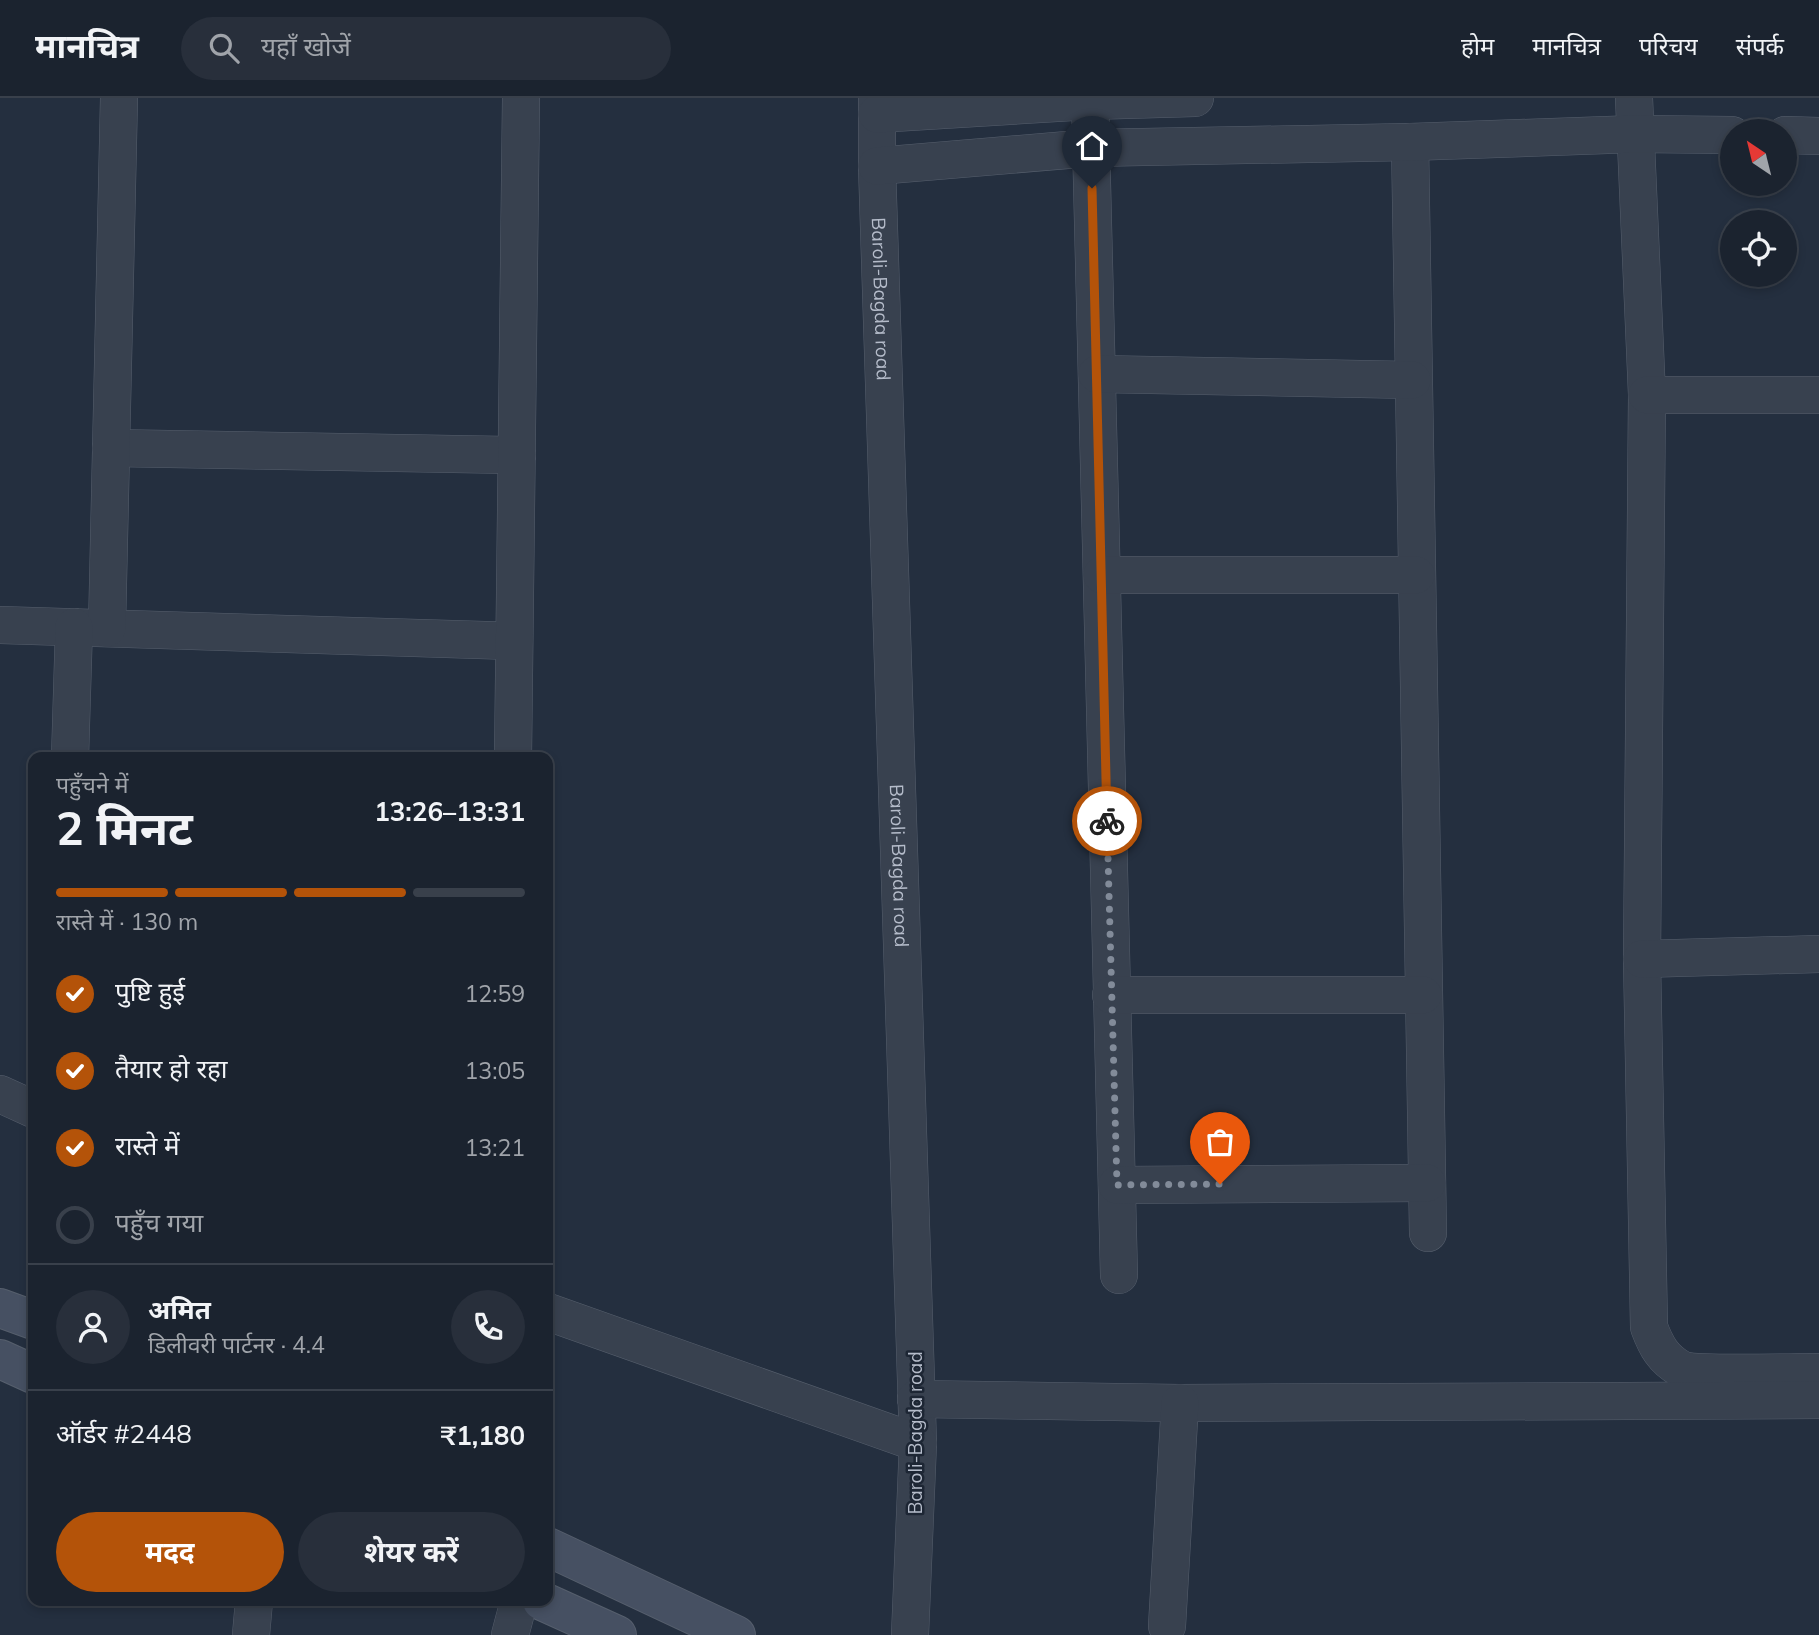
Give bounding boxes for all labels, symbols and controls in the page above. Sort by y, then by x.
search box [181,17,671,80]
text: मानचित्र [35,25,139,66]
icon: search [205,29,243,67]
text: यहाँ खोजें [261,30,351,63]
text: होम [1461,31,1494,61]
text: मानचित्र [1532,31,1601,61]
text: परिचय [1639,31,1698,61]
text: संपर्क [1736,31,1784,61]
pin [1062,116,1122,188]
north arrow [1720,119,1797,196]
map controls [1720,119,1797,287]
icon: home [1073,127,1111,165]
button: locate [1720,210,1797,287]
street label: Baroli-Bagda road [867,217,896,381]
text: पहुँचने में [56,770,128,799]
street label: Baroli-Bagda road [885,784,914,948]
courier [1072,786,1142,856]
text: 13:26–13:31 [374,795,525,828]
text: 2 मिनट [56,799,193,857]
icon: bike [1088,802,1126,840]
text: रास्ते में · 130 m [56,907,198,936]
icon: check [56,975,94,1013]
text: पुष्टि हुई [115,975,185,1008]
text: 12:59 [465,979,525,1008]
icon: check [56,1052,94,1090]
text: तैयार हो रहा [115,1052,228,1085]
text: 13:05 [465,1056,525,1085]
pin [1190,1112,1250,1184]
icon: bag [1201,1123,1239,1161]
icon: check [56,1129,94,1167]
text: रास्ते में [115,1129,180,1162]
text: 13:21 [465,1133,525,1162]
text: पहुँच गया [115,1206,203,1239]
button: person [56,1290,130,1364]
button: phone [451,1290,525,1364]
text: अमित [148,1293,211,1326]
text: डिलीवरी पार्टनर · 4.4 [148,1330,325,1359]
street label: Baroli-Bagda road [903,1351,927,1515]
text: ऑर्डर #2448 [56,1417,192,1450]
text: ₹1,180 [441,1419,525,1452]
button: मदद [56,1512,284,1592]
button: शेयर करें [298,1512,525,1592]

